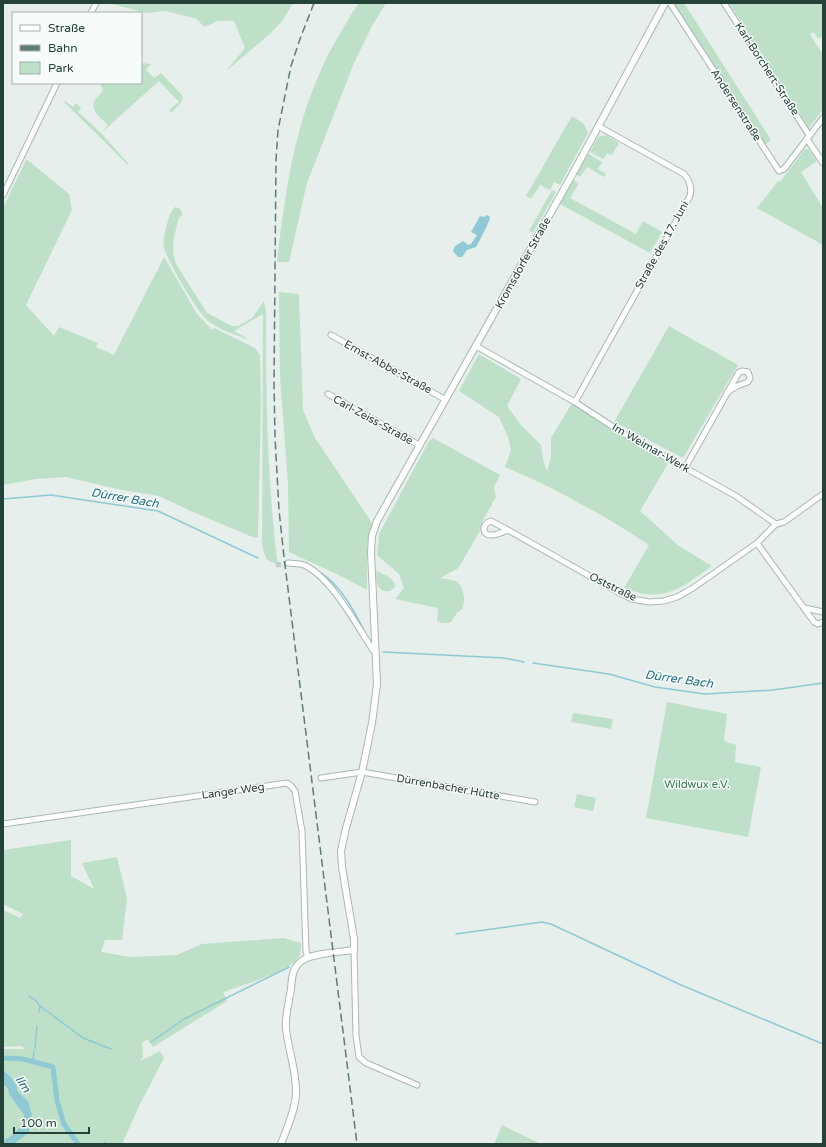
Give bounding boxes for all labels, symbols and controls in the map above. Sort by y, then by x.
legend [12,12,142,84]
street label: Karl-Borchert-Straße [732,20,802,118]
text: Straße [48,21,85,35]
text: Bahn [48,41,78,55]
text: Park [48,61,74,75]
street label: Andersenstraße [708,67,764,143]
street label: Straße des 17. Juni [632,199,692,291]
street label: Kromsdorfer Straße [492,215,554,311]
street label: Ernst-Abbe-Straße [342,338,434,396]
street label: Carl-Zeiss-Straße [331,393,415,447]
street label: Im Weimar-Werk [610,420,692,476]
water label: Dürrer Bach [90,485,161,511]
street label: Oststraße [587,570,639,604]
water label: Dürrer Bach [644,667,715,691]
street label: Dürrenbacher Hütte [395,772,501,802]
park label: Wildwux e.V. [664,778,730,791]
street label: Langer Weg [201,780,265,802]
water label: Ilm [12,1073,34,1096]
scale bar [14,1109,89,1135]
text: 100 m [20,1116,57,1130]

